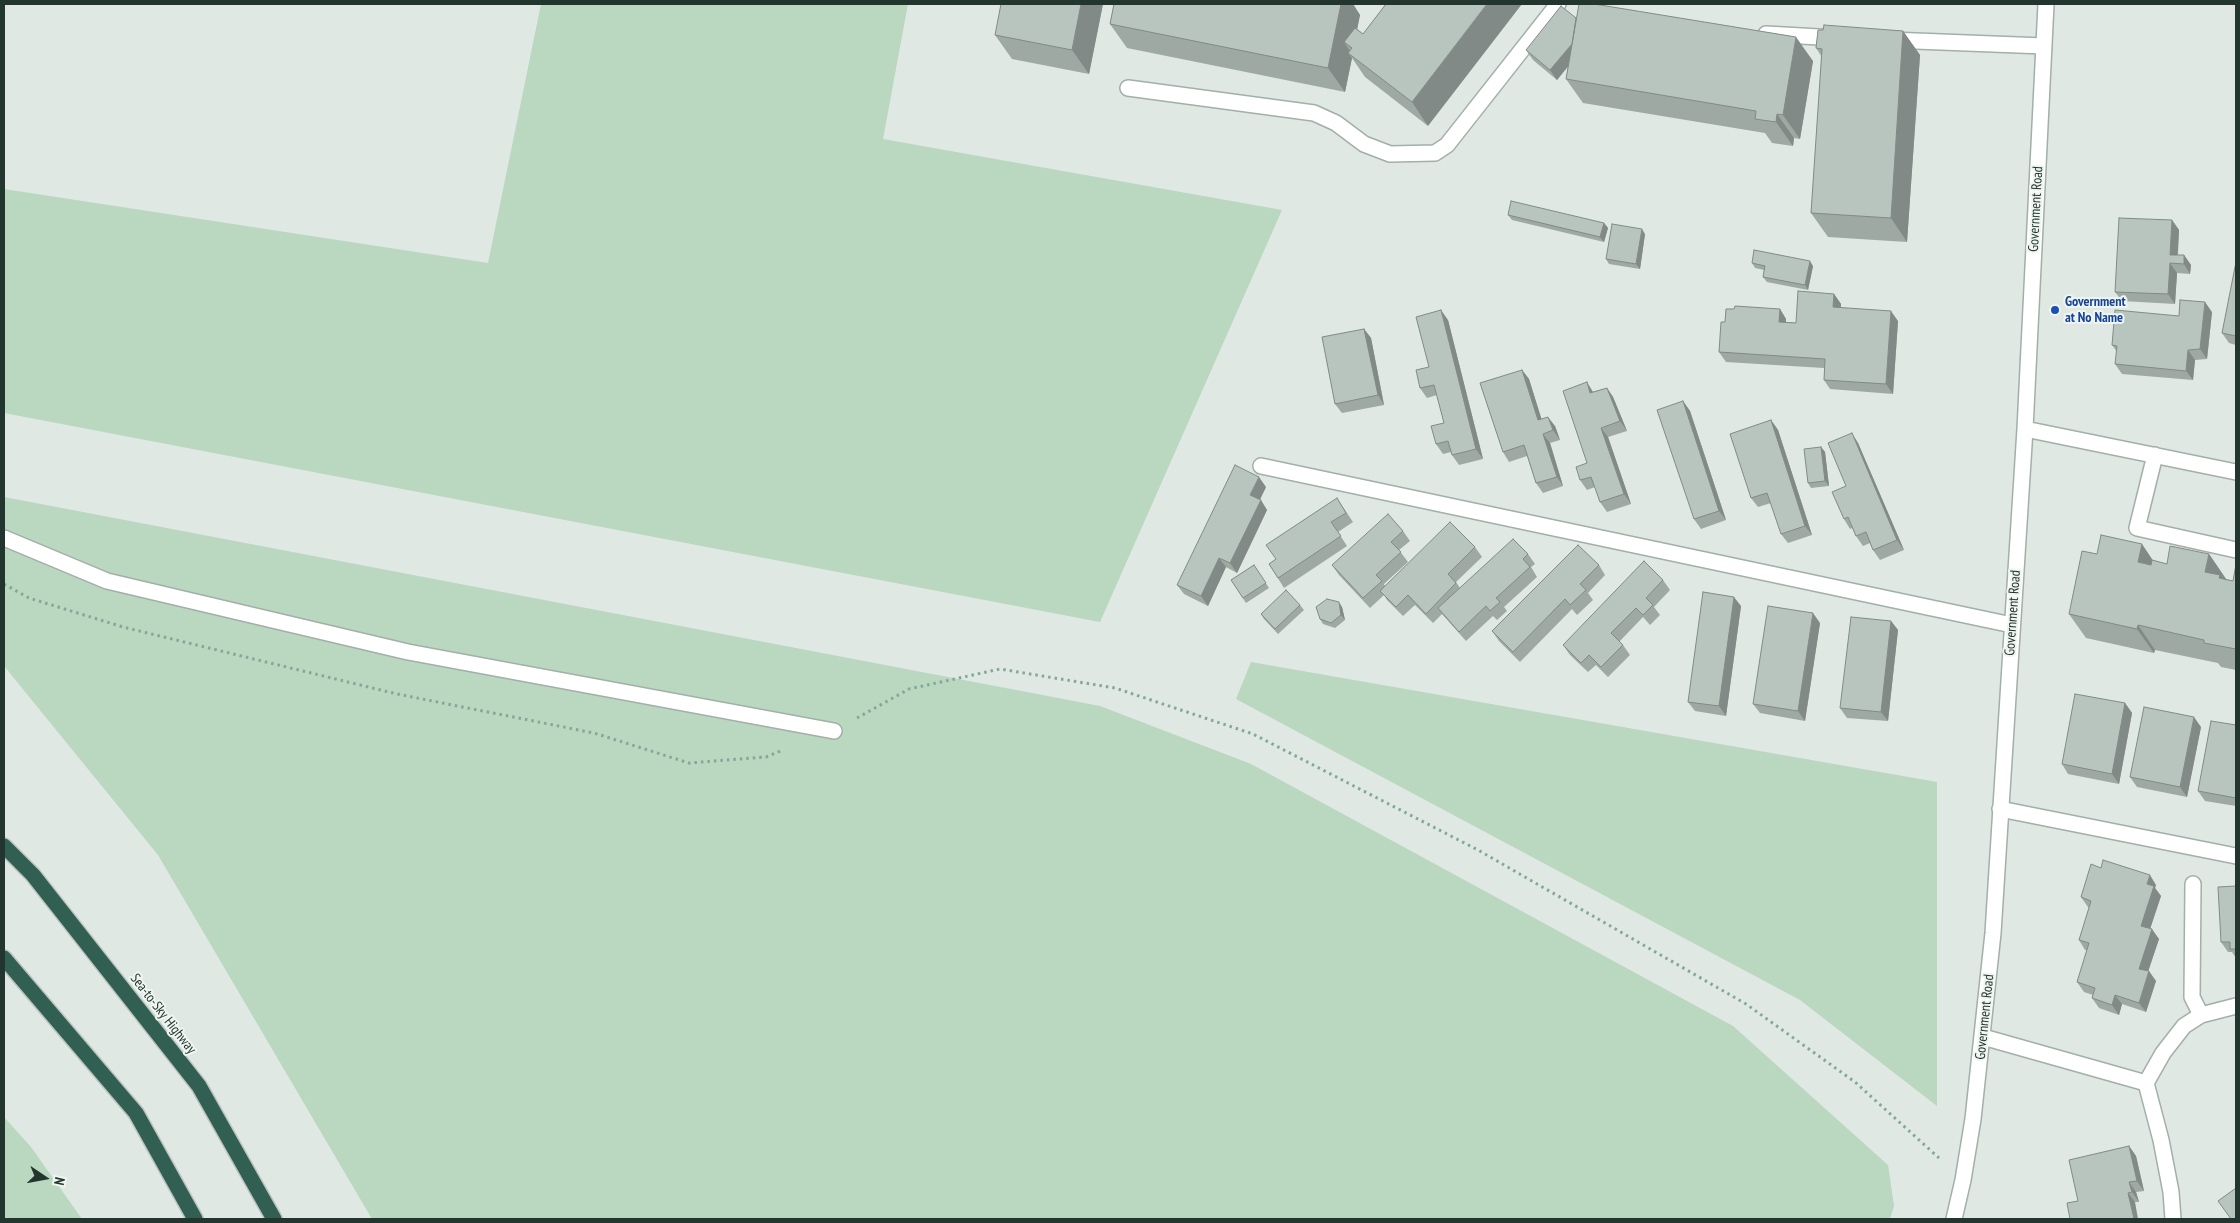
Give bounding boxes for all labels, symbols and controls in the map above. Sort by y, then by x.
street label: Government Road [2025,166,2047,252]
place label: Government at No Name [2065,294,2126,326]
marker: Government at No Name [2049,304,2061,316]
street label: Government Road [2002,570,2024,656]
street label: Sea-to-Sky Highway [127,971,199,1057]
street label: Government Road [1972,973,1998,1061]
north arrow [20,1153,70,1203]
text: N [50,1176,69,1187]

